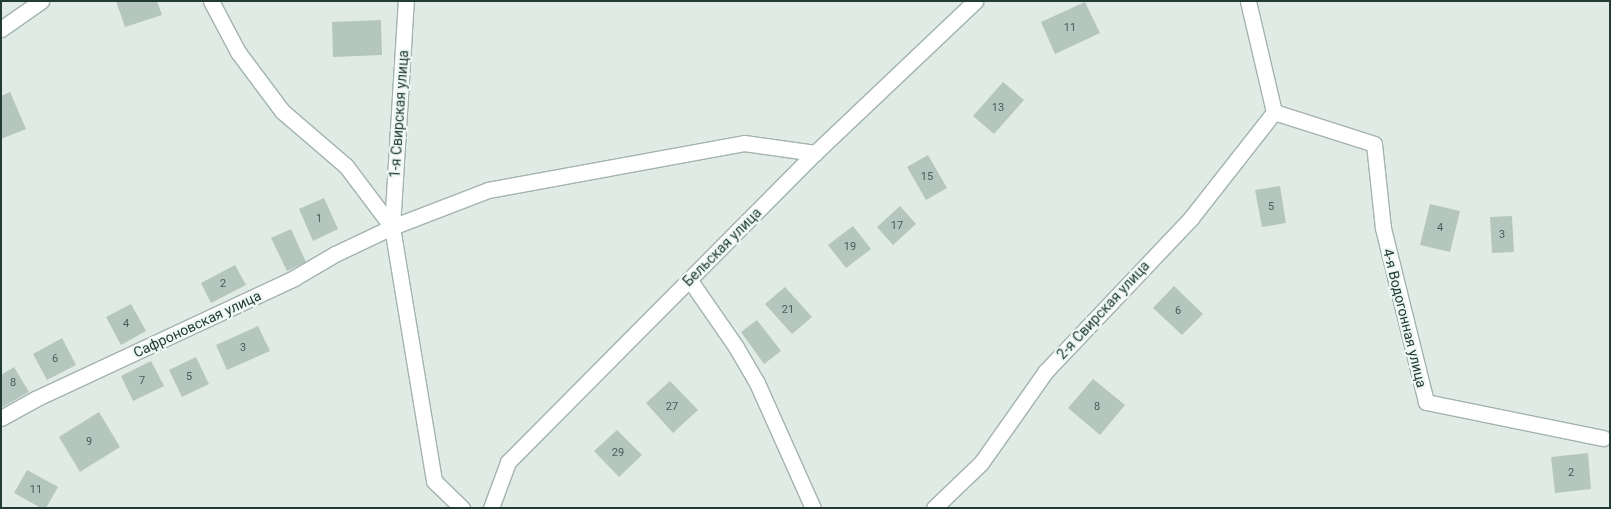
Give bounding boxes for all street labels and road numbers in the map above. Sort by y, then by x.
street label: 1-я Свирская улица [386,50,412,178]
street label: Бельская улица [679,204,765,290]
street label: 4-я Водогонная улица [1380,247,1430,389]
street label: 2-я Свирская улица [1053,257,1153,363]
street label: Сафроновская улица [131,287,263,361]

